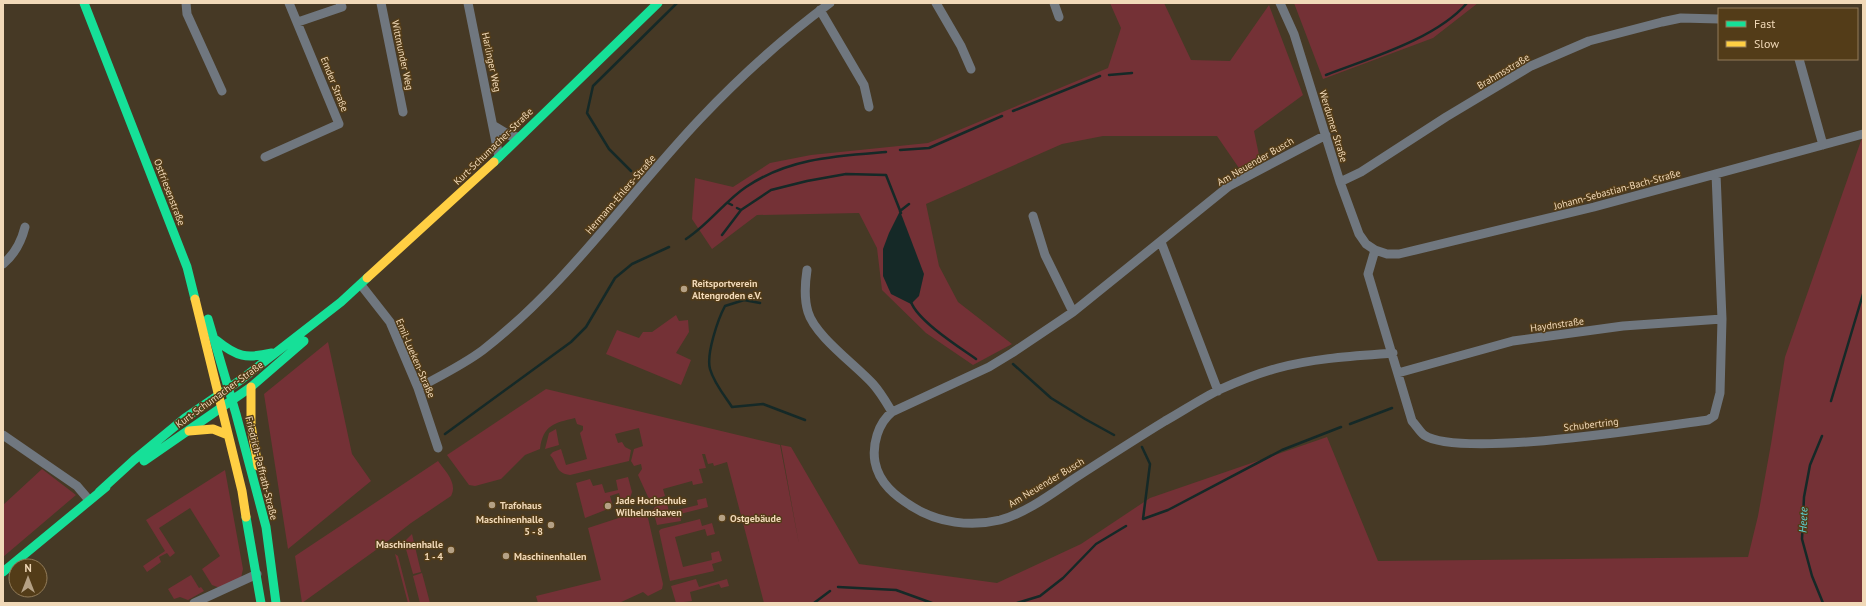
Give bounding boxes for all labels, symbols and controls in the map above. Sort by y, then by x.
legend [1718,8,1858,60]
text: Fast [1754,16,1775,31]
street label: Wittmunder Weg [389,19,416,91]
street label: Harlinger Weg [479,31,504,93]
text: Slow [1754,36,1779,51]
street label: Brahmsstraße [1475,51,1532,92]
street label: Emder Straße [318,55,351,114]
street label: Werdumer Straße [1316,89,1351,164]
street label: Kurt-Schumacher-Straße [451,105,536,188]
street label: Am Neuender Busch [1215,134,1296,189]
street label: Hermann-Ehlers-Straße [582,152,658,237]
street label: Ostfriesenstraße [151,157,188,227]
street label: Johann-Sebastian-Bach-Straße [1551,166,1682,213]
place label: Reitsportverein Altengroden e.V. [692,277,762,302]
marker: Reitsportverein Altengroden e.V. [679,284,689,294]
street label: Haydnstraße [1529,314,1585,335]
street label: Emil-Lueken-Straße [393,317,438,400]
street label: Kurt-Schumacher-Straße [173,358,266,431]
street label: Friedrich-Paffrath-Straße [242,415,281,522]
street label: Schubertring [1563,415,1619,434]
street label: Am Neuender Busch [1006,455,1087,510]
place label: Jade Hochschule Wilhelmshaven [615,494,686,519]
place label: Trafohaus [500,499,542,512]
marker: Trafohaus [487,500,497,510]
marker: Jade Hochschule Wilhelmshaven [603,501,613,511]
water label: Heete [1796,507,1810,533]
place label: Ostgebäude [730,512,781,525]
place label: Maschinenhalle 5 - 8 [476,513,543,538]
marker: Ostgebäude [717,513,727,523]
marker: Maschinenhalle 5 - 8 [546,520,556,530]
place label: Maschinenhalle 1 - 4 [376,538,443,563]
marker: Maschinenhalle 1 - 4 [446,545,456,555]
place label: Maschinenhallen [514,550,586,563]
marker: Maschinenhallen [501,551,511,561]
north arrow [8,558,48,598]
text: N [24,561,32,575]

